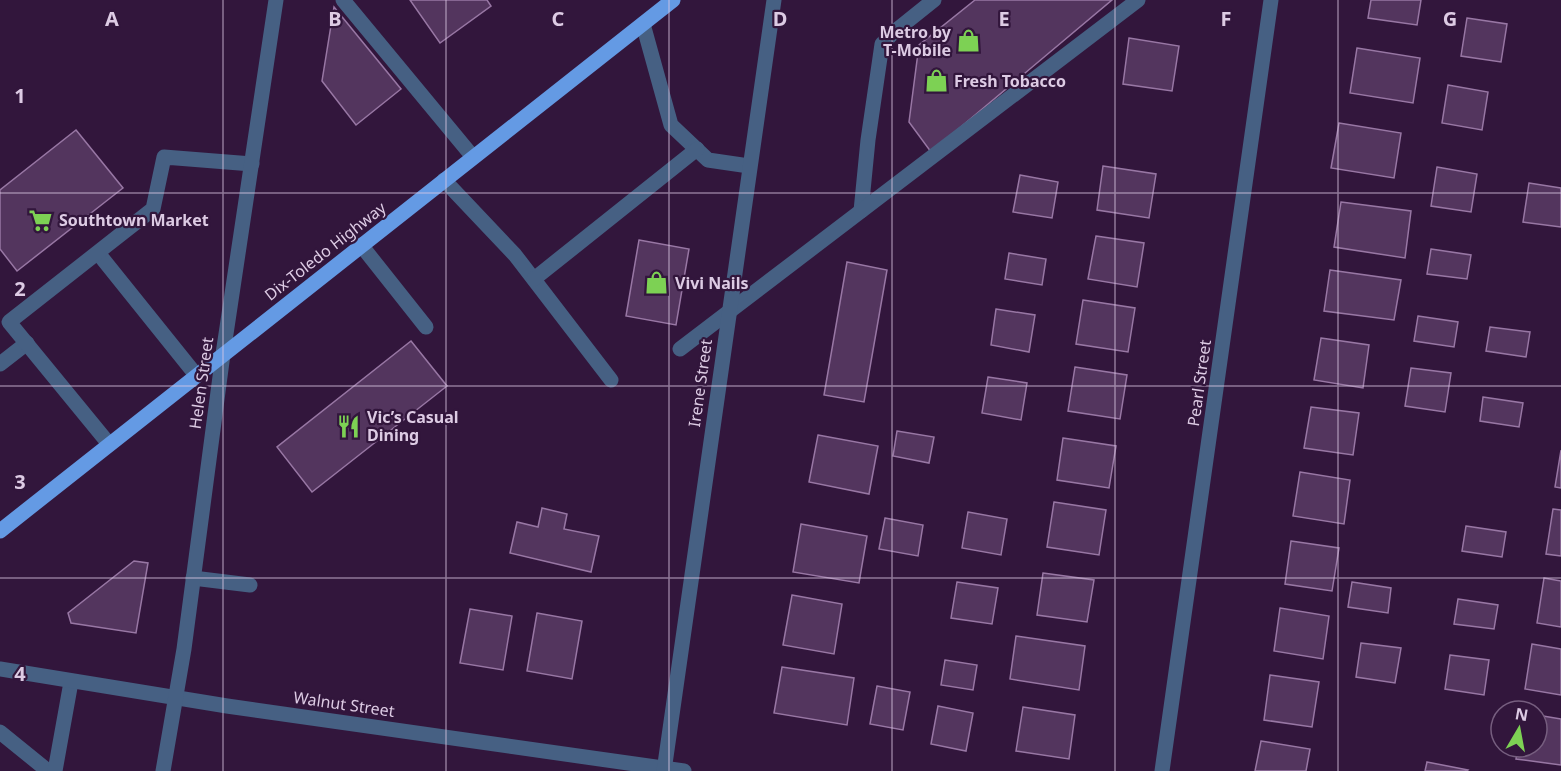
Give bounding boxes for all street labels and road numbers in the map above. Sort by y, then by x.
street label: Dix-Toledo Highway [260,196,391,305]
street label: Helen Street [184,335,218,430]
street label: Irene Street [683,337,717,428]
street label: Pearl Street [1182,338,1216,428]
street label: Walnut Street [292,686,396,722]

